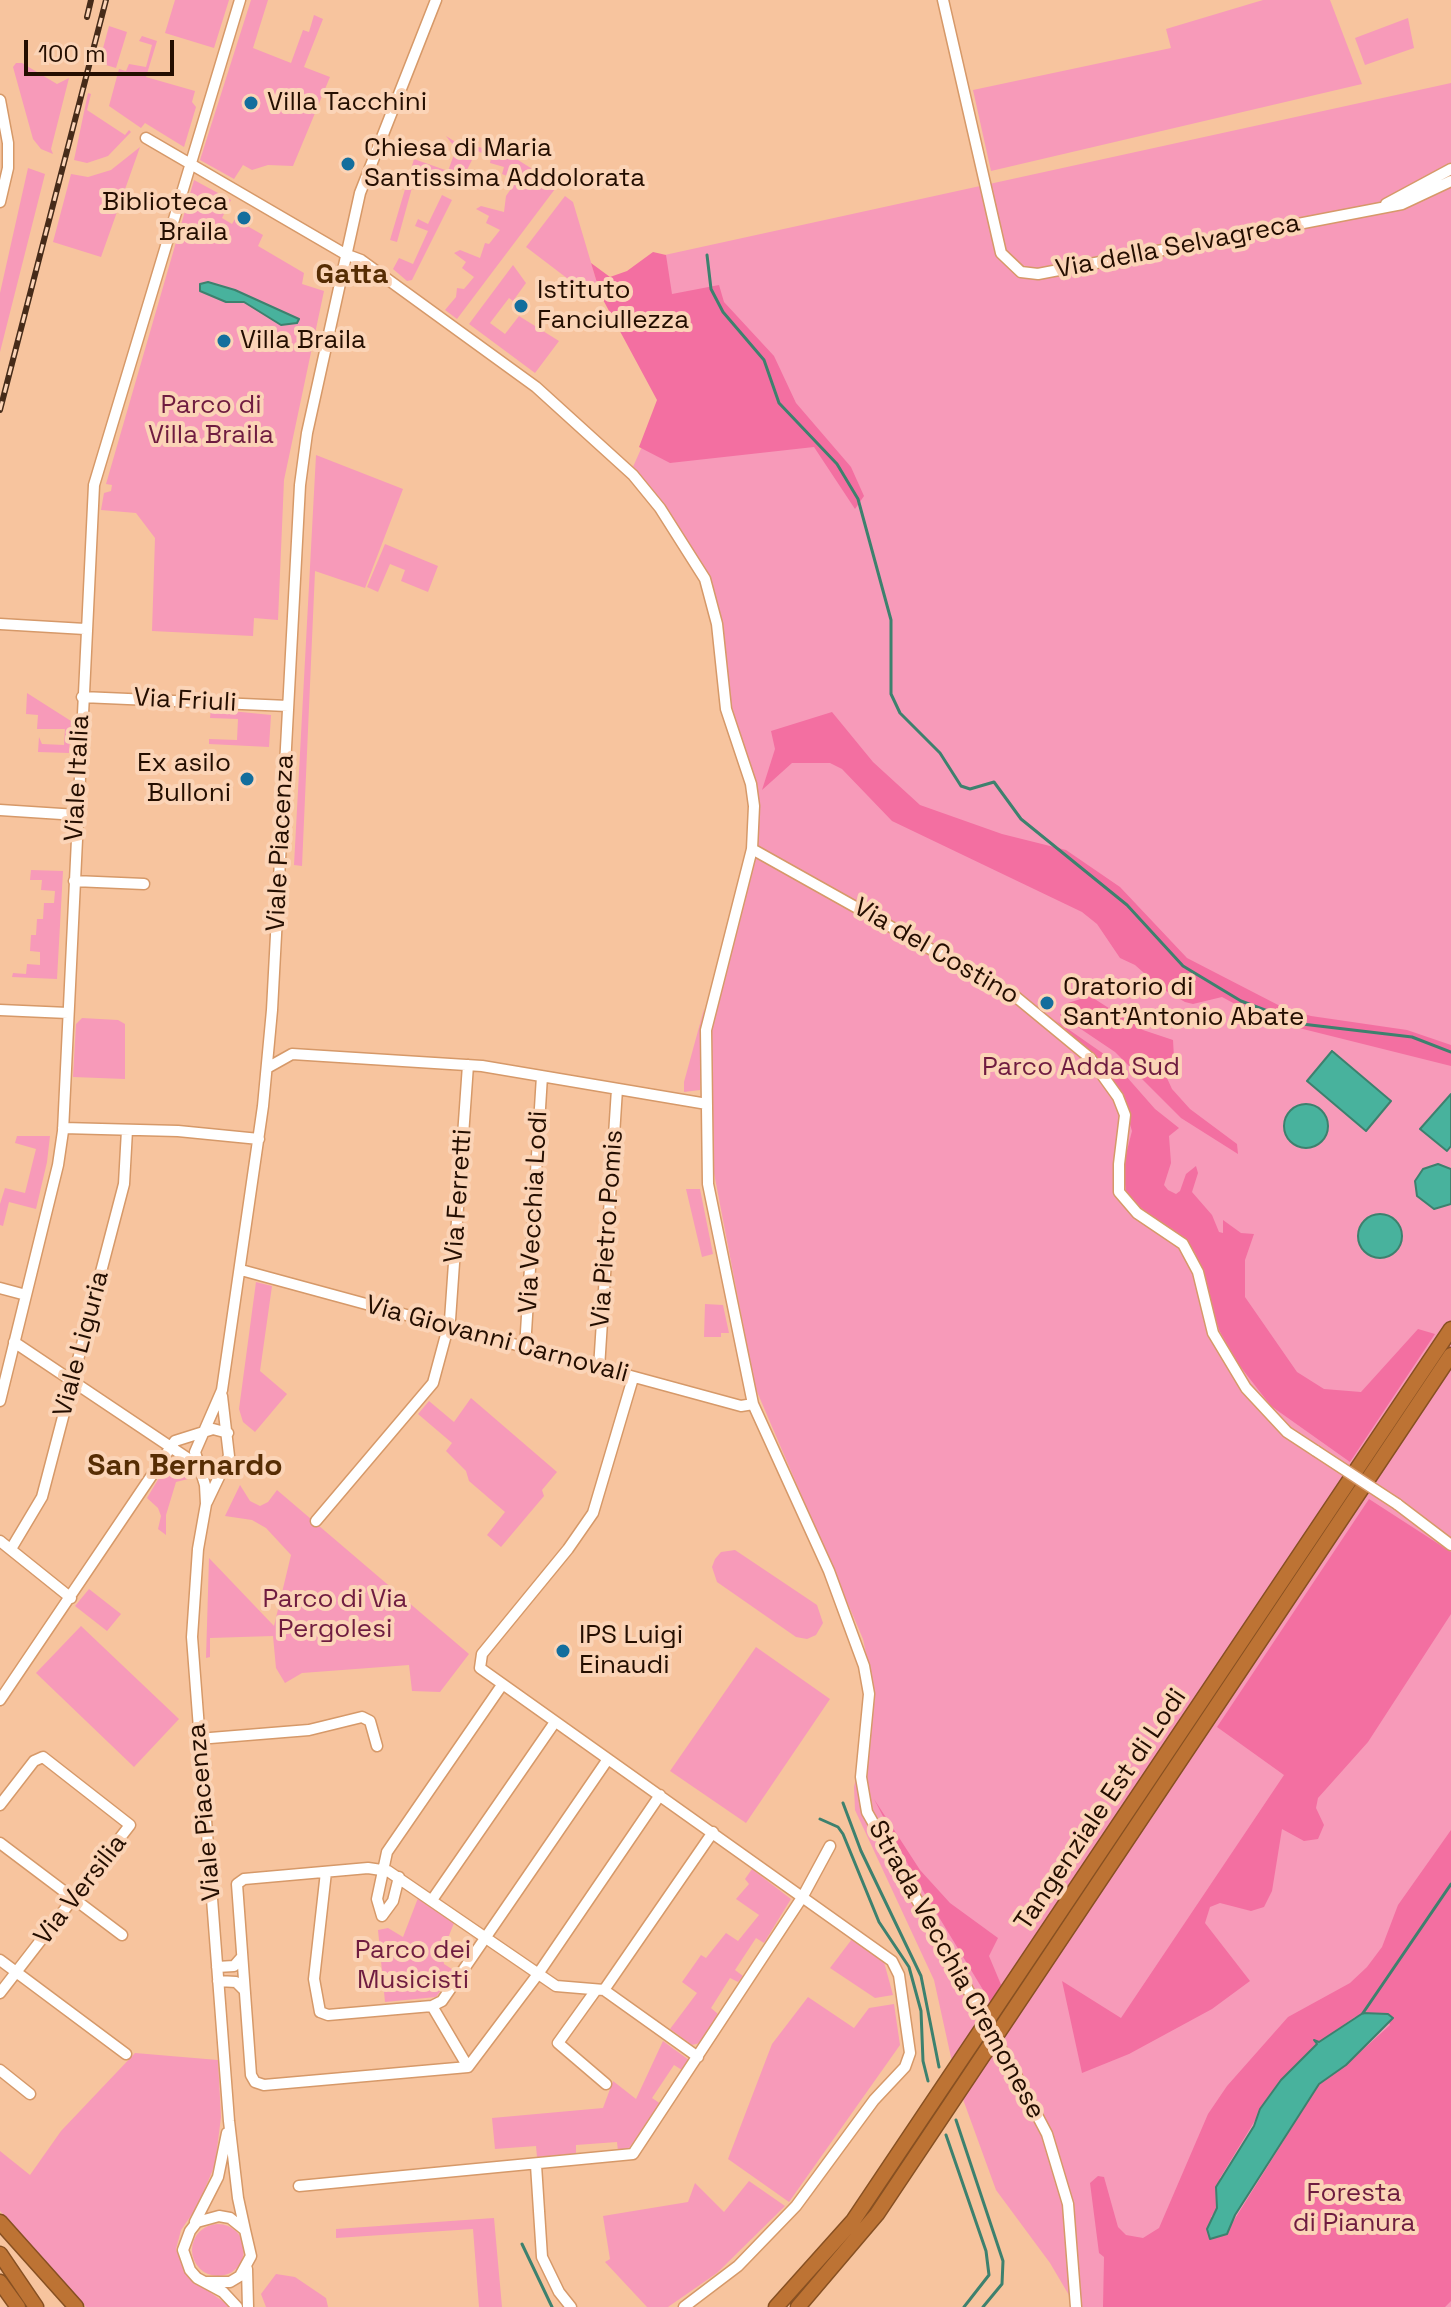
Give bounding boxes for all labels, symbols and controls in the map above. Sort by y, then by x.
scale bar [28,24,178,74]
text: 100 m [38,38,106,69]
place label: Villa Tacchini [267,87,427,119]
marker: Villa Tacchini [242,94,260,112]
place label: Chiesa di Maria Santissima Addolorata [364,133,645,194]
marker: Chiesa di Maria Santissima Addolorata [339,155,357,173]
place label: Biblioteca Braila [102,187,228,248]
street label: Via della Selvagreca [1053,208,1303,286]
marker: Biblioteca Braila [235,209,253,227]
district label: Gatta [316,258,388,292]
place label: Istituto Fanciullezza [537,275,689,336]
marker: Istituto Fanciullezza [512,297,530,315]
place label: Villa Braila [240,325,366,357]
marker: Villa Braila [215,332,233,350]
park label: Parco di Villa Braila [148,390,274,452]
street label: Via Friuli [133,683,237,719]
street label: Viale Italia [59,714,97,842]
place label: Ex asilo Bulloni [137,748,231,810]
street label: Viale Piacenza [261,753,301,933]
marker: Ex asilo Bulloni [238,770,256,788]
street label: Via del Costino [848,892,1024,1012]
place label: Oratorio di Sant'Antonio Abate [1063,972,1304,1034]
marker: Oratorio di Sant'Antonio Abate [1038,994,1056,1012]
park label: Parco Adda Sud [982,1052,1180,1084]
street label: Via Vecchia Lodi [513,1110,555,1314]
street label: Via Ferretti [439,1128,479,1264]
street label: Via Pietro Pomis [586,1129,630,1329]
street label: Viale Liguria [48,1267,116,1421]
street label: Via Giovanni Carnovali [362,1290,632,1390]
district label: San Bernardo [87,1449,283,1485]
park label: Parco di Via Pergolesi [262,1584,408,1646]
place label: IPS Luigi Einaudi [579,1620,683,1682]
marker: IPS Luigi Einaudi [554,1642,572,1660]
street label: Tangenziale Est di Lodi [1008,1683,1194,1937]
street label: Viale Piacenza [182,1722,228,1902]
street label: Strada Vecchia Cremonese [861,1815,1051,2125]
street label: Via Versilia [28,1828,134,1952]
park label: Parco dei Musicisti [355,1935,471,1996]
park label: Foresta di Pianura [1293,2178,1415,2240]

